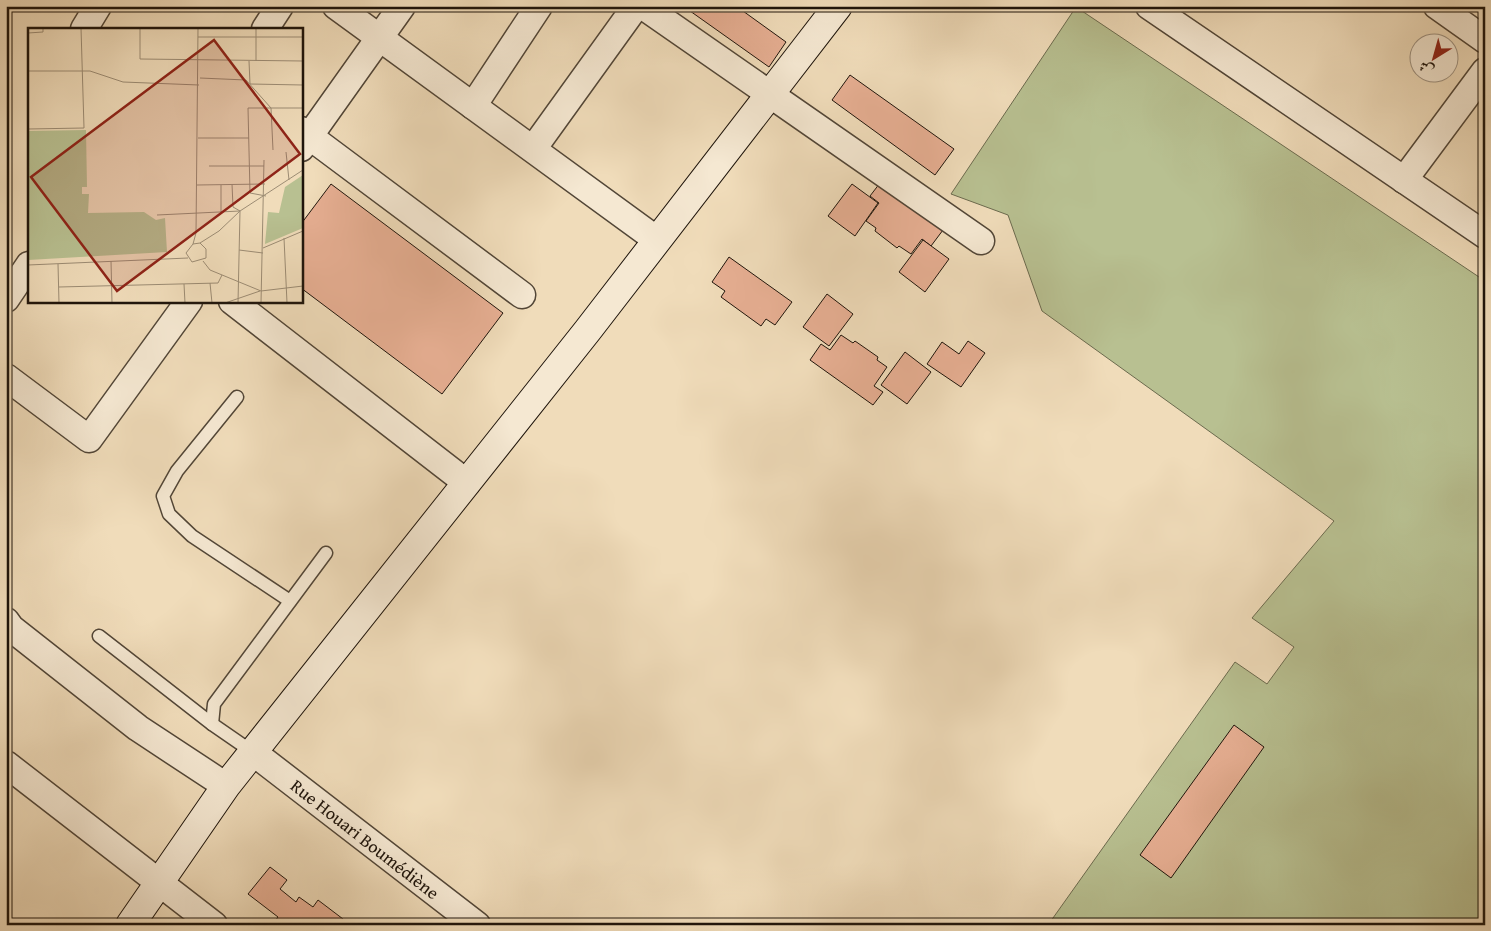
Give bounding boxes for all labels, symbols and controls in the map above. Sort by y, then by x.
inset map [28,28,302,302]
north arrow [1408,32,1458,82]
text: ش [1415,56,1438,81]
street label: Rue Houari Boumédiène [285,772,445,906]

